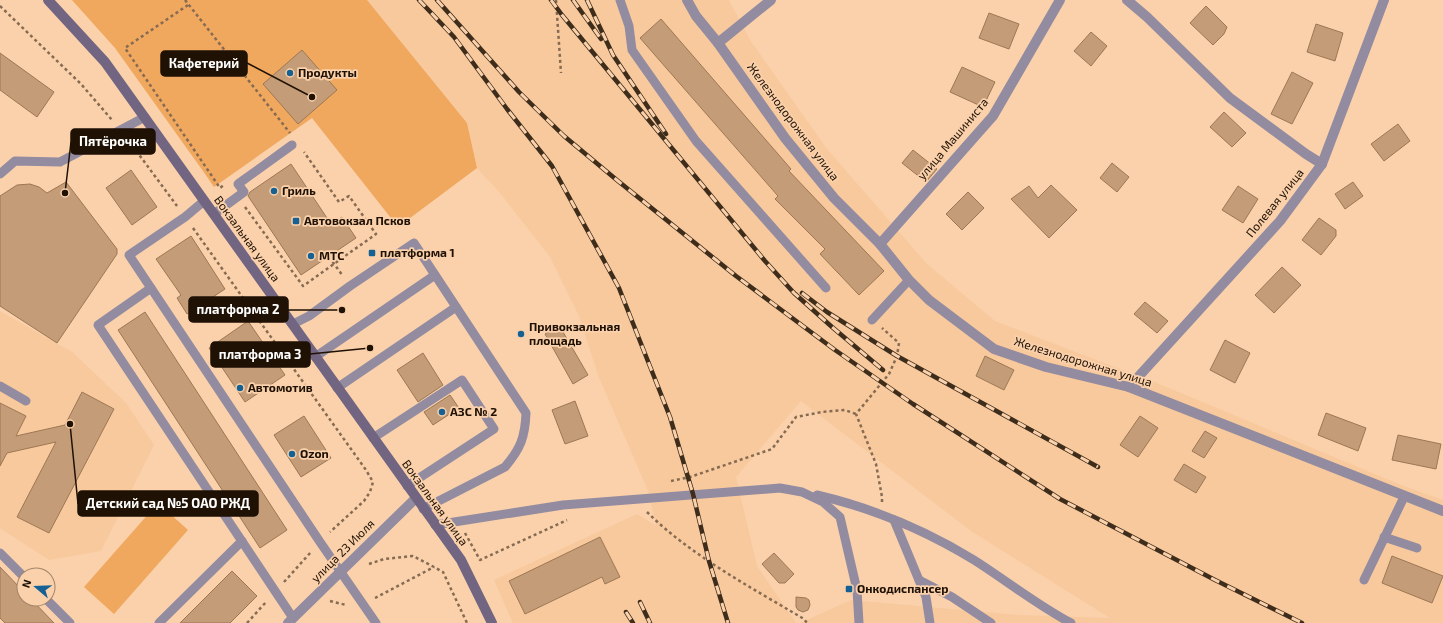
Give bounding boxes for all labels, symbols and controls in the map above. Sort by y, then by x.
callout: Кафетерий [161,51,247,76]
text: Кафетерий [169,55,239,71]
street label: Железнодорожная улица [744,60,843,184]
place label: Продукты [298,65,357,79]
marker: Продукты [285,68,295,78]
street label: улица Машиниста [914,95,991,183]
callout: Пятёрочка [71,129,155,154]
text: Пятёрочка [79,133,147,149]
street label: Полевая улица [1242,165,1307,240]
place label: Гриль [282,183,316,197]
marker: Гриль [269,186,279,196]
street label: Вокзальная улица [211,193,284,285]
place label: Автовокзал Псков [304,213,411,227]
marker: Автовокзал Псков [291,216,301,226]
place label: платформа 1 [380,245,455,259]
place label: МТС [319,248,344,262]
marker: платформа 1 [367,248,377,258]
marker: МТС [306,251,316,261]
callout: платформа 2 [189,297,288,322]
text: платформа 2 [197,301,279,317]
place label: Привокзальная площадь [529,319,620,347]
marker: Привокзальная площадь [516,329,526,339]
street label: Железнодорожная улица [1012,333,1154,390]
callout: платформа 3 [211,342,310,367]
text: платформа 3 [219,346,301,362]
place label: Автомотив [248,380,313,394]
marker: Автомотив [235,383,245,393]
place label: АЗС № 2 [450,404,497,418]
marker: АЗС № 2 [437,407,447,417]
place label: Ozon [300,446,329,460]
marker: Ozon [287,449,297,459]
street label: Вокзальная улица [399,457,472,549]
callout: Детский сад №5 ОАО РЖД [78,491,258,516]
text: Детский сад №5 ОАО РЖД [86,495,251,511]
street label: улица 23 Июля [308,516,377,585]
north arrow [16,567,56,607]
text: N [19,578,34,589]
place label: Онкодиспансер [857,581,949,595]
marker: Онкодиспансер [844,584,854,594]

